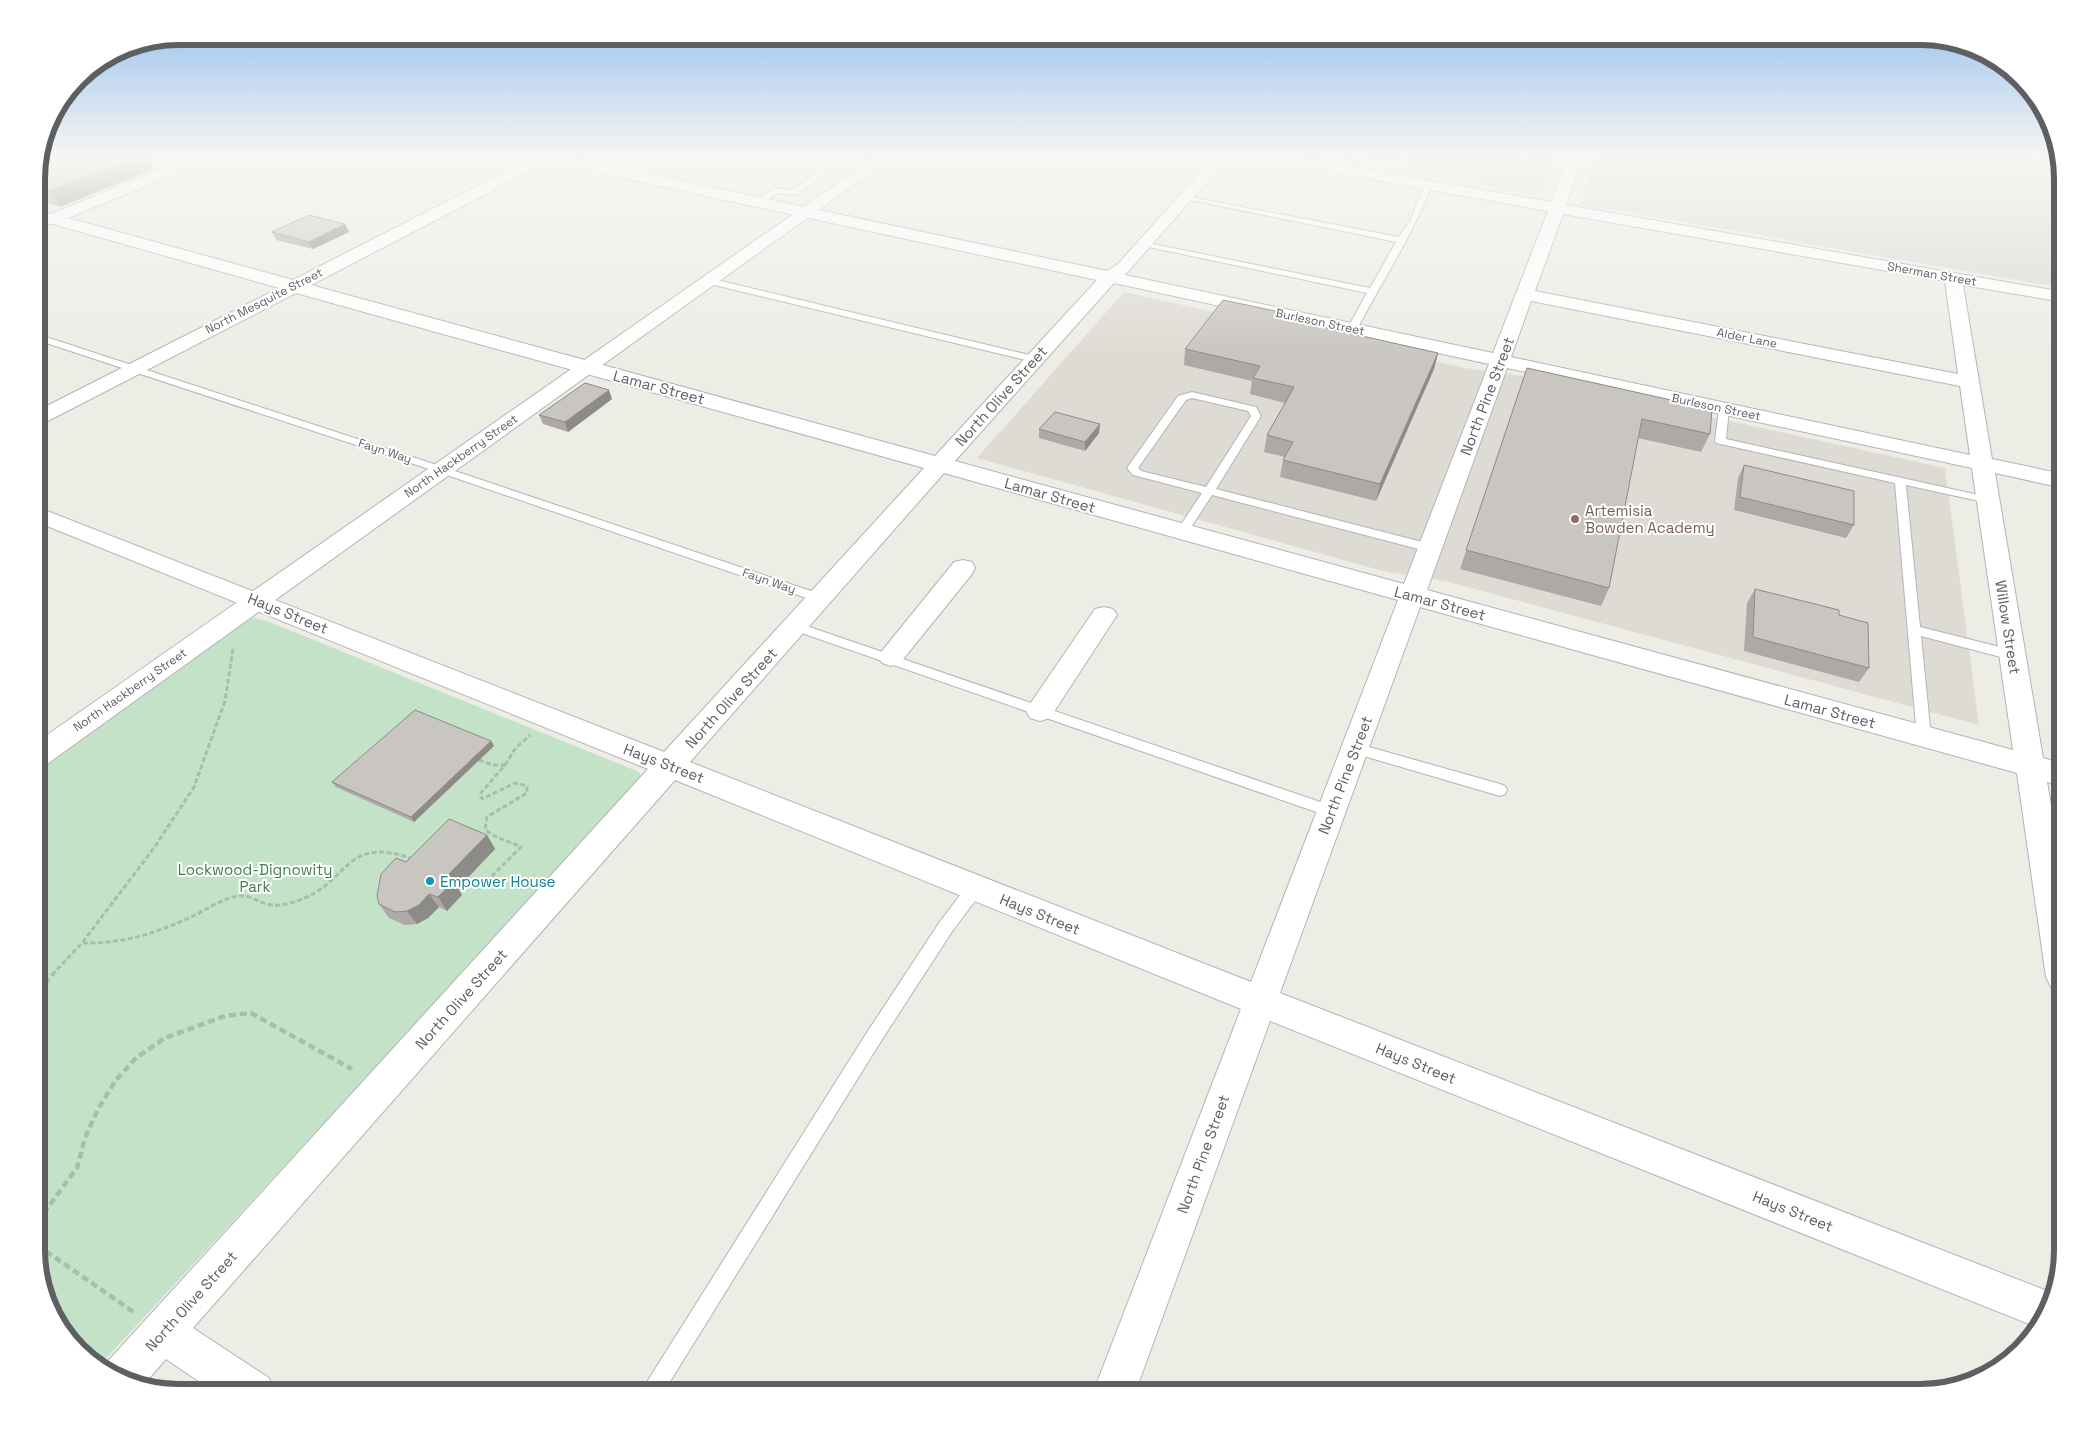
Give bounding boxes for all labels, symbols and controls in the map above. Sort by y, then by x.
street label: Sherman Street [1886,258,1978,290]
street label: North Mesquite Street [203,264,325,338]
street label: Burleson Street [1274,305,1366,339]
street label: Alder Lane [1716,324,1778,352]
street label: North Pine Street [1456,334,1518,458]
street label: North Olive Street [951,342,1051,450]
street label: Lamar Street [611,366,707,408]
street label: Burleson Street [1670,390,1762,424]
street label: North Hackberry Street [401,411,521,501]
street label: Fayn Way [356,435,414,467]
street label: Lamar Street [1002,473,1098,517]
place label: Artemisia Bowden Academy [1585,501,1715,537]
marker: Artemisia Bowden Academy [1569,513,1581,525]
street label: Fayn Way [740,564,798,598]
street label: Willow Street [1991,579,2025,675]
street label: Lamar Street [1392,582,1488,624]
street label: Hays Street [245,588,331,638]
street label: North Olive Street [681,644,781,752]
street label: North Hackberry Street [70,645,190,735]
street label: Lamar Street [1782,690,1878,732]
street label: North Pine Street [1314,713,1376,837]
street label: Hays Street [621,739,707,787]
park label: Lockwood-Dignowity Park [178,860,332,896]
place label: Empower House [440,872,556,891]
marker: Empower House [424,875,436,887]
street label: Hays Street [997,889,1083,939]
street label: North Olive Street [411,945,511,1053]
street label: Hays Street [1373,1038,1459,1088]
street label: North Pine Street [1173,1092,1233,1216]
street label: Hays Street [1750,1186,1836,1236]
street label: North Olive Street [141,1247,241,1355]

